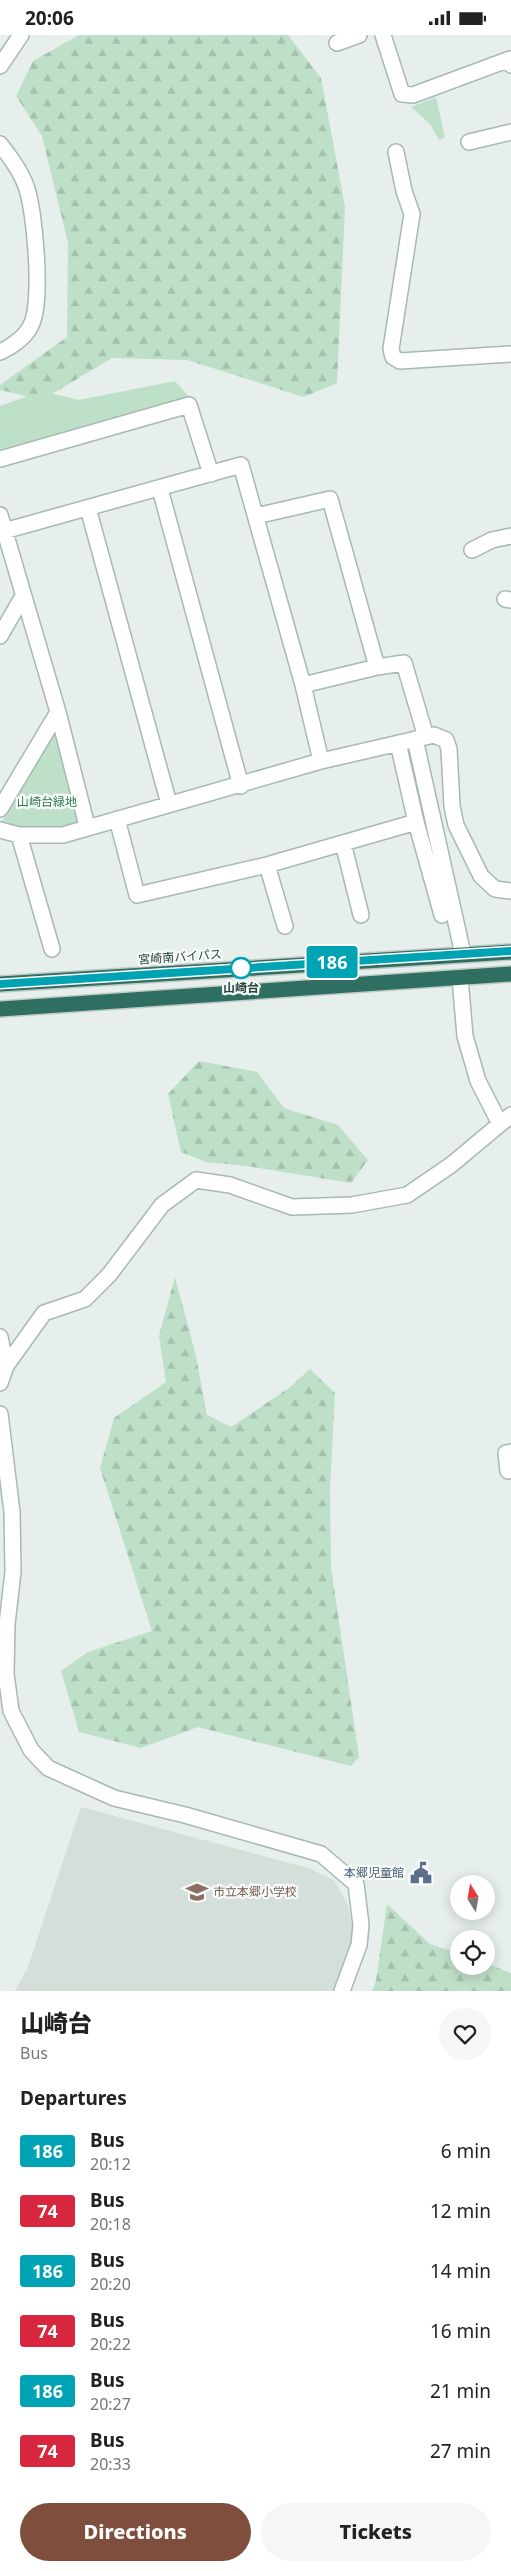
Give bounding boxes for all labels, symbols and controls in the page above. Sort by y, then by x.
text: 20:06 [25,5,74,31]
park label: 山崎台緑地 [17,793,77,810]
street label: 宮崎南バイパス [138,945,222,968]
line badge: 186 [303,946,361,978]
text: 186 [317,950,347,974]
marker: 山崎台 [230,957,252,979]
place label: 山崎台 [223,979,259,996]
public building icon: 本郷児童館 [408,1860,434,1886]
place label: 本郷児童館 [344,1864,404,1881]
north arrow [450,1875,495,1920]
map controls [450,1875,495,1975]
school or university icon: 市立本郷小学校 [184,1879,210,1905]
place label: 市立本郷小学校 [213,1883,297,1900]
button: locate [450,1930,495,1975]
text: 山崎台 [20,2006,92,2039]
button: heart [439,2008,491,2060]
text: Bus [20,2042,48,2064]
text: Departures [20,2085,127,2111]
text: Bus [90,2127,125,2153]
text: 6 min [441,2138,491,2164]
text: 186 [32,2139,63,2163]
text: 20:12 [90,2153,131,2175]
text: Bus [90,2187,125,2213]
text: 12 min [430,2198,491,2224]
text: 74 [37,2199,58,2223]
text: 20:18 [90,2213,131,2235]
text: Bus [90,2247,125,2273]
text: 14 min [430,2258,491,2284]
text: 186 [32,2259,63,2283]
text: 20:20 [90,2273,131,2295]
text: Bus [90,2307,125,2333]
text: 16 min [430,2318,491,2344]
text: 74 [37,2319,58,2343]
text: 20:22 [90,2333,131,2355]
text: Bus [90,2367,125,2393]
text: 21 min [430,2378,491,2404]
text: 186 [32,2379,63,2403]
text: 20:27 [90,2393,131,2415]
text: Bus [90,2427,125,2453]
text: 27 min [430,2438,491,2464]
text: 74 [37,2439,58,2463]
text: 20:33 [90,2453,131,2475]
button: Directions [20,2503,251,2561]
button: Tickets [261,2503,491,2561]

